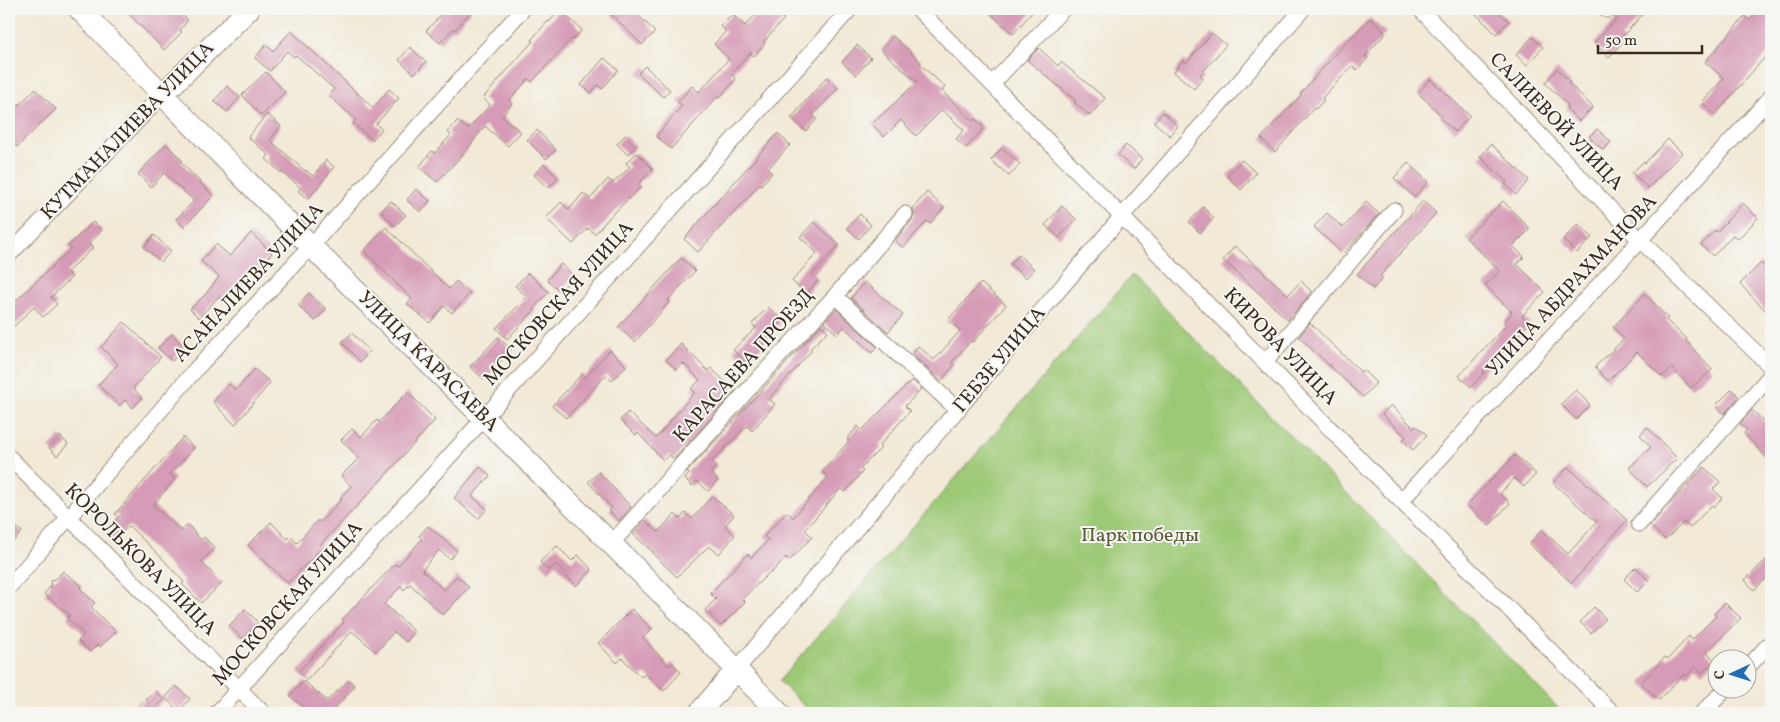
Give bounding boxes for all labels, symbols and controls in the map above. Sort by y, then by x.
scale bar [1598,22,1701,54]
text: 50 m [1605,31,1637,52]
street label: КУТМАНАЛИЕВА УЛИЦА [35,35,221,227]
street label: САЛИЕВОЙ УЛИЦА [1482,47,1630,197]
street label: УЛИЦА АБДРАХМАНОВА [1480,189,1664,383]
street label: АСАНАЛИЕВА УЛИЦА [167,197,331,369]
street label: МОСКОВСКАЯ УЛИЦА [477,215,641,393]
street label: КИРОВА УЛИЦА [1216,282,1344,412]
street label: КАРАСАЕВА ПРОЕЗД [667,283,821,449]
street label: УЛИЦА КАРАСАЕВА [351,285,505,439]
street label: ГЕБЗЕ УЛИЦА [947,301,1053,419]
street label: КОРОЛЬКОВА УЛИЦА [57,477,223,643]
street label: МОСКОВСКАЯ УЛИЦА [206,515,370,693]
park label: Парк победы [1081,522,1199,550]
north arrow [1708,650,1758,700]
text: С [1711,670,1730,680]

